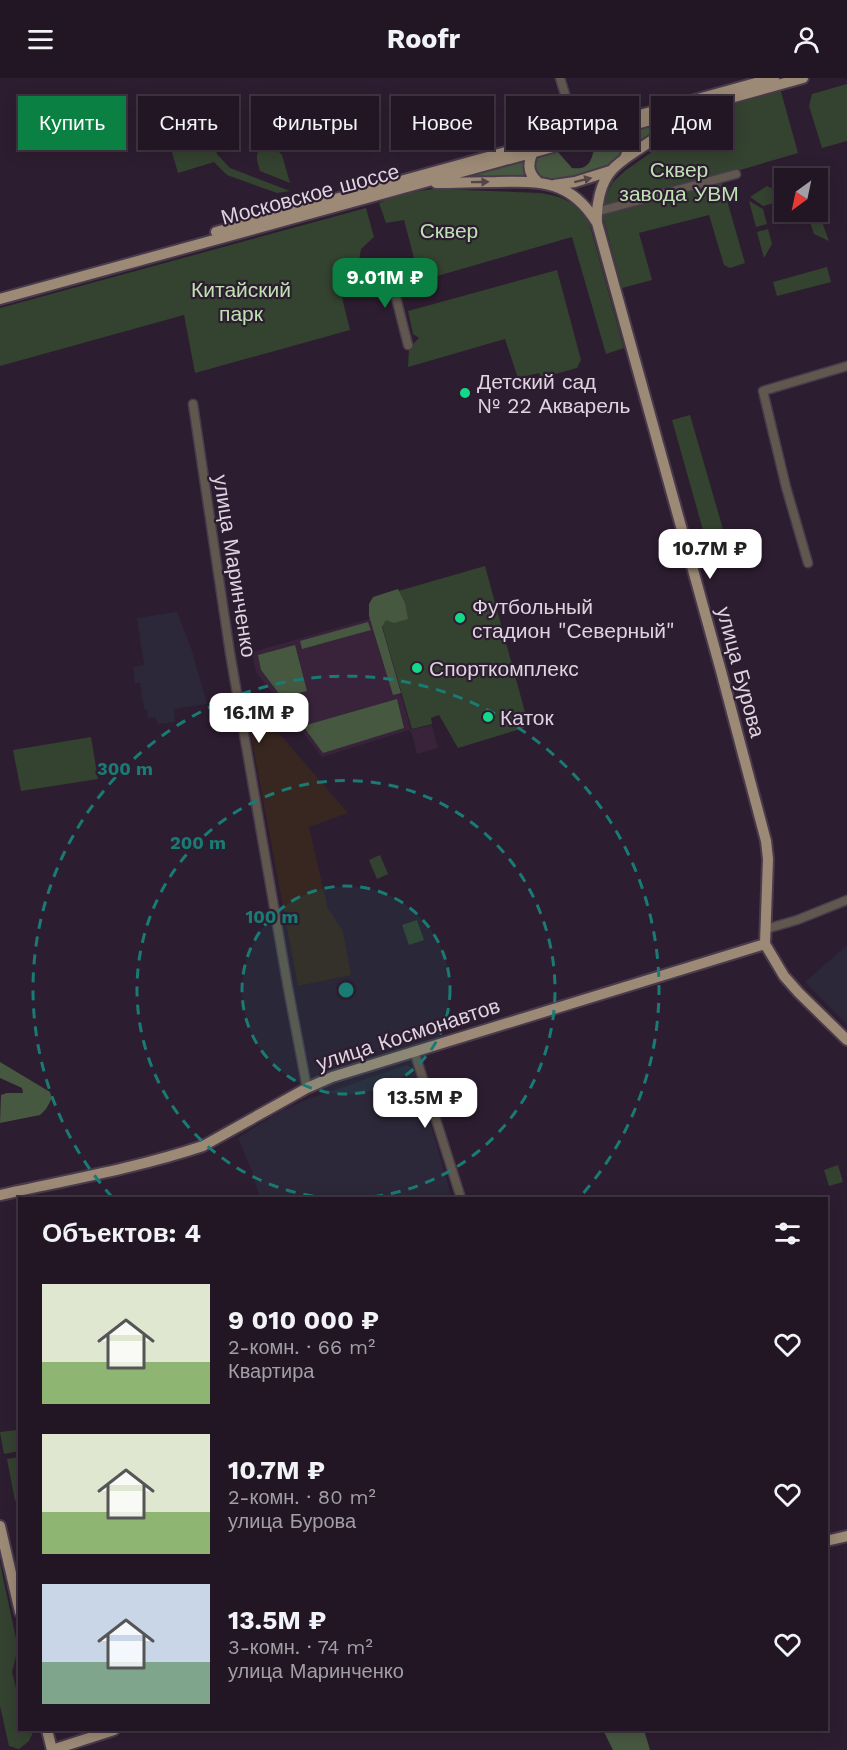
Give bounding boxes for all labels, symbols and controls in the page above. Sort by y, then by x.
icon: menu [24,23,57,56]
text: Roofr [387,23,460,55]
icon: person [790,23,823,56]
chip: Купить [18,96,126,150]
chip: Снять [138,96,239,150]
chip: Фильтры [251,96,379,150]
chip: Новое [391,96,494,150]
chip: Квартира [506,96,639,150]
chip: Дом [651,96,733,150]
park label: Сквер завода УВМ [619,157,739,206]
street label: Московское шоссе [218,158,402,230]
north arrow [774,168,828,222]
map controls [774,168,828,222]
one-way arrow [573,175,592,185]
one-way arrow [470,178,489,187]
park label: Сквер [420,218,478,243]
pin: 9.01M ₽ [330,258,440,309]
text: 9.01M ₽ [347,265,424,289]
park label: Китайский парк [191,277,291,326]
place label: Детский сад № 22 Акварель [477,369,630,418]
marker: Детский сад № 22 Акварель [458,386,472,400]
street label: улица Маринченко [208,473,262,659]
pin: 10.7M ₽ [655,529,765,580]
text: 10.7M ₽ [673,536,747,560]
place label: Футбольный стадион "Северный" [472,594,674,643]
street label: улица Бурова [712,604,771,740]
marker: Футбольный стадион "Северный" [453,611,467,625]
place label: Спорткомплекс [429,656,579,681]
marker: Спорткомплекс [410,661,424,675]
pin: 16.1M ₽ [204,693,314,744]
text: 16.1M ₽ [223,700,295,724]
place label: Каток [500,705,555,730]
marker: Каток [481,710,495,724]
text: 300 m [97,758,153,779]
text: 200 m [170,832,226,853]
text: 100 m [245,906,299,927]
centre of rings [336,980,356,1000]
street label: улица Космонавтов [313,993,503,1075]
pin: 13.5M ₽ [370,1078,480,1129]
text: 13.5M ₽ [387,1085,463,1109]
icon: filters [771,1217,804,1250]
text: Объектов: 4 [42,1218,201,1248]
text: 9 010 000 ₽ [228,1305,379,1335]
icon: home [90,1308,162,1380]
icon: heart [771,1328,804,1361]
text: 2-комн. · 66 m² [228,1335,375,1359]
text: Квартира [228,1359,314,1383]
text: 10.7M ₽ [228,1455,325,1485]
icon: home [90,1458,162,1530]
icon: heart [771,1478,804,1511]
text: 2-комн. · 80 m² [228,1485,376,1509]
text: улица Бурова [228,1509,356,1533]
text: 13.5M ₽ [228,1605,326,1635]
icon: home [90,1608,162,1680]
icon: heart [771,1628,804,1661]
text: 3-комн. · 74 m² [228,1635,373,1659]
text: улица Маринченко [228,1659,404,1683]

